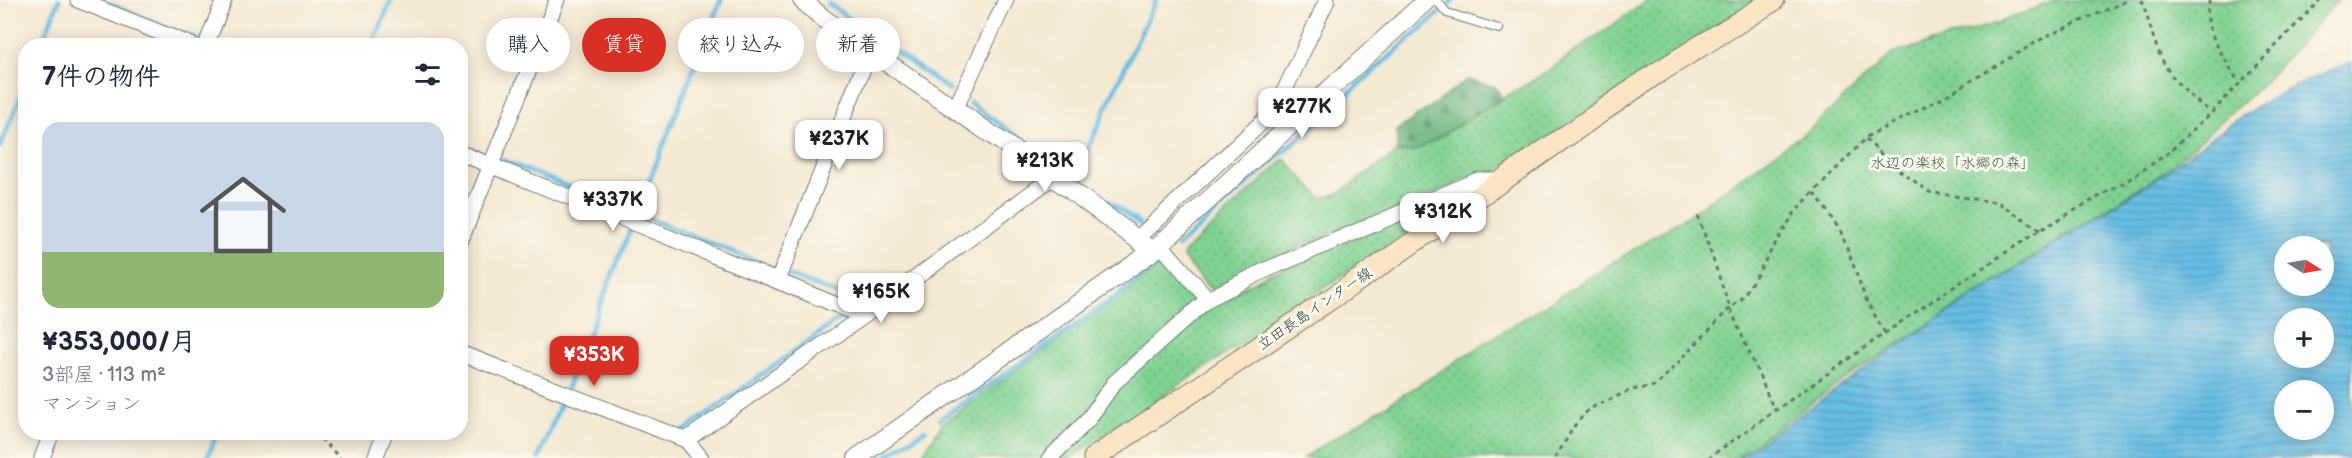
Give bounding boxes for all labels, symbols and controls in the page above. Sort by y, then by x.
chip: 購入 [486,18,570,72]
chip: 賃貸 [582,18,666,72]
chip: 絞り込み [678,18,804,72]
chip: 新着 [816,18,900,72]
icon: filters [411,58,444,91]
text: 7件の物件 [42,62,160,93]
pin: ¥277K [1260,88,1344,139]
text: ¥277K [1272,95,1332,119]
pin: ¥237K [797,120,881,171]
text: ¥237K [809,127,869,151]
pin: ¥213K [1003,142,1087,193]
text: ¥213K [1016,149,1074,173]
park label: 水辺の楽校「水郷の森」 [1870,154,2036,173]
icon: home [189,161,297,269]
pin: ¥337K [571,181,655,232]
text: ¥337K [583,188,643,212]
pin: ¥312K [1401,193,1485,244]
text: ¥312K [1414,200,1472,224]
north arrow [2274,236,2334,296]
map controls [2274,236,2334,440]
street label: 立田長島インター線 [1254,264,1376,354]
pin: ¥165K [839,273,923,324]
text: ¥165K [852,280,910,304]
button: + [2274,308,2334,368]
text: ¥353,000/月 [42,327,196,358]
pin: ¥353K [552,336,636,387]
text: ¥353K [564,343,624,367]
text: 3部屋 · 113 m² [42,363,166,387]
button: − [2274,380,2334,440]
text: マンション [42,392,141,416]

